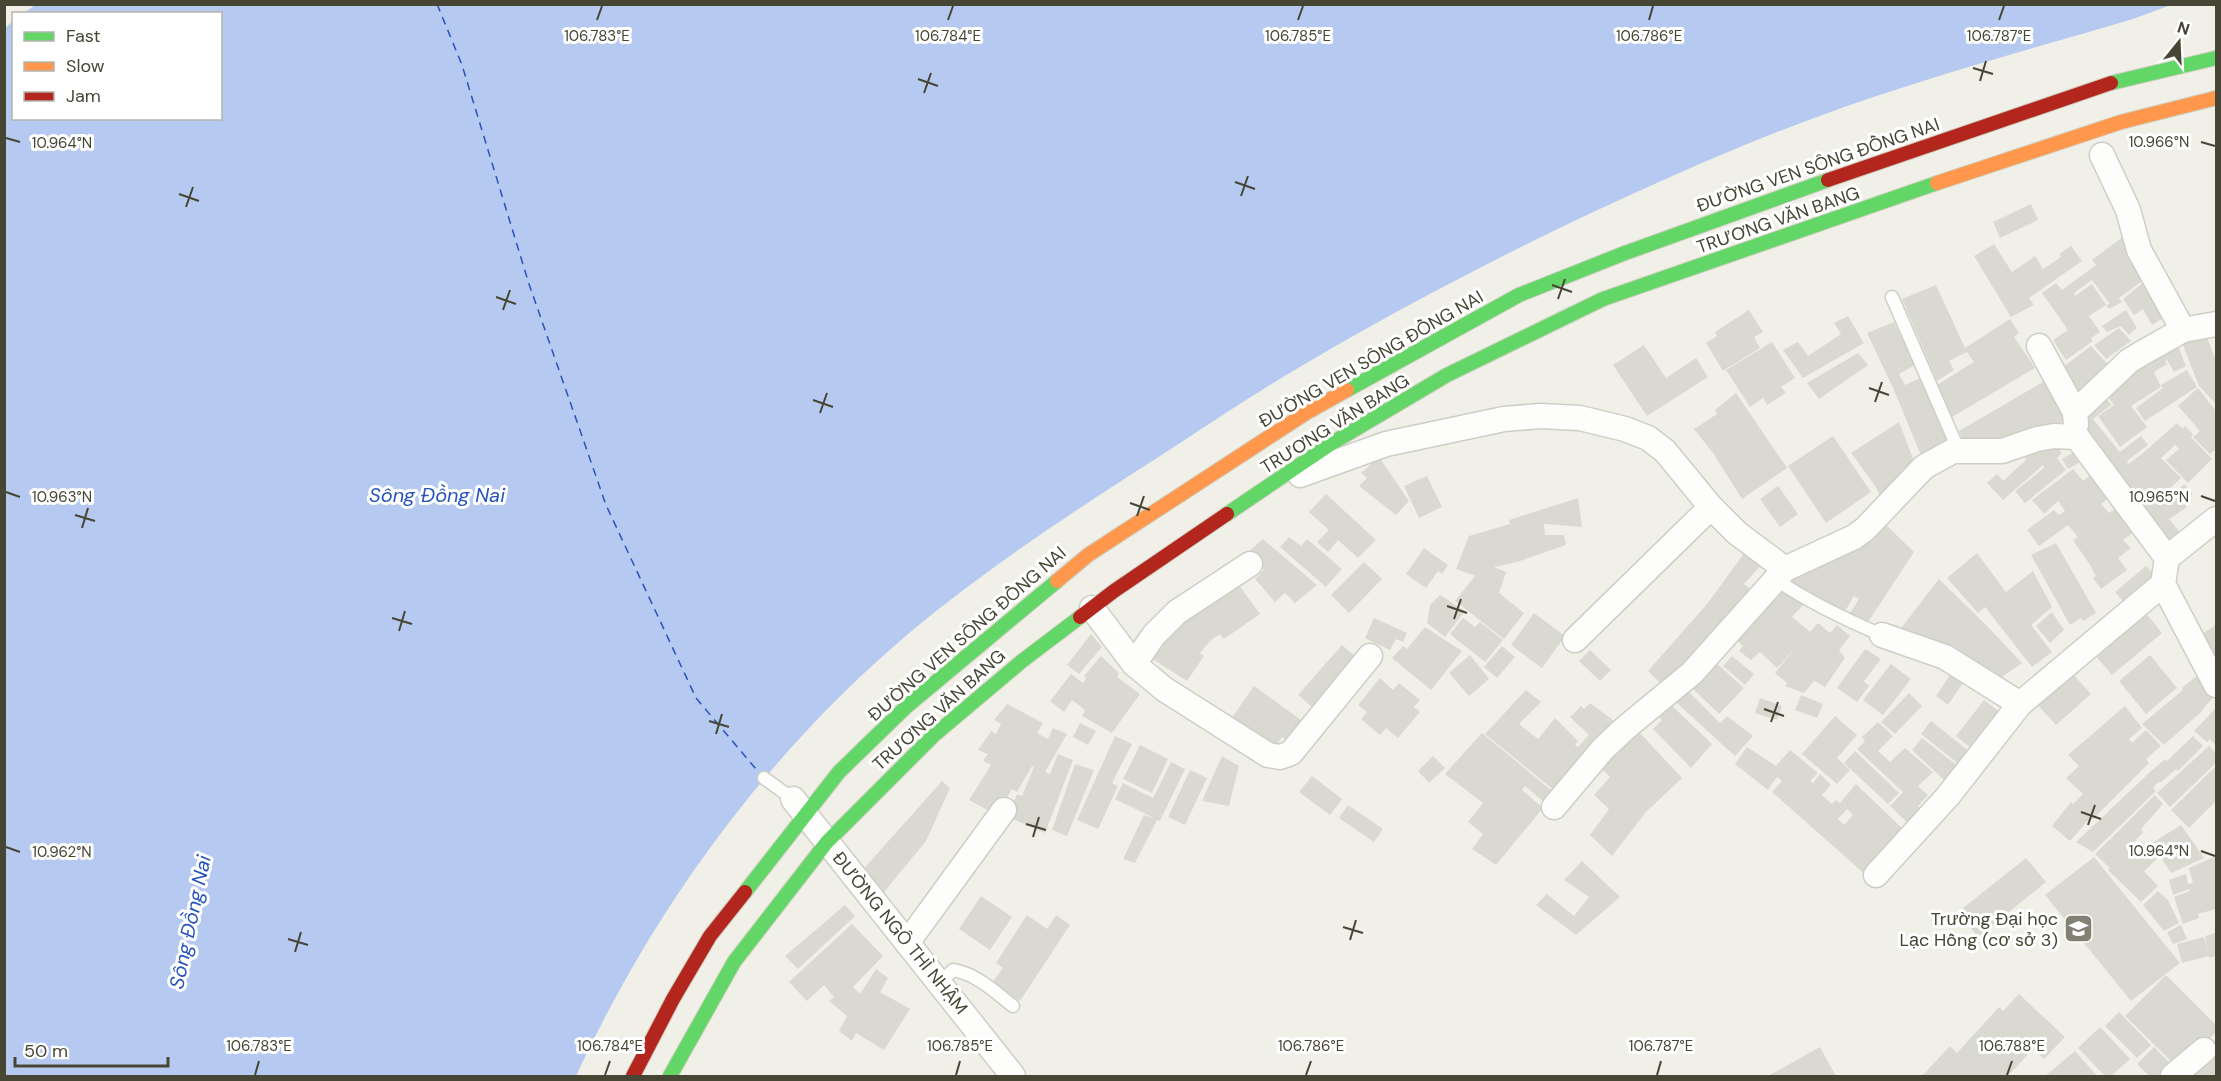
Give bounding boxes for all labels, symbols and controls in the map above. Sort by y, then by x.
legend [12,12,222,120]
north arrow [2149,12,2209,72]
text: N [2175,16,2192,40]
text: Fast [66,24,101,48]
text: 106.783°E [564,26,630,46]
text: 106.784°E [915,26,981,46]
text: 106.785°E [1265,26,1331,46]
text: 106.786°E [1616,26,1682,46]
text: 106.787°E [1967,26,2031,46]
text: Slow [66,54,105,78]
text: Jam [66,84,101,108]
street label: ĐƯỜNG VEN SÔNG ĐỒNG NAI [1693,112,1943,218]
text: 10.966°N [2129,132,2189,152]
text: 10.964°N [32,133,92,153]
street label: TRƯƠNG VĂN BANG [1693,181,1863,259]
street label: ĐƯỜNG VEN SÔNG ĐỒNG NAI [1254,285,1488,433]
street label: TRƯƠNG VĂN BANG [1256,369,1414,479]
water label: Sông Đồng Nai [369,482,506,508]
text: 10.963°N [32,487,92,507]
text: 10.965°N [2129,487,2189,507]
street label: ĐƯỜNG VEN SÔNG ĐỒNG NAI [863,541,1071,727]
street label: TRƯƠNG VĂN BANG [868,644,1010,776]
text: 10.964°N [2129,841,2189,861]
text: 10.962°N [32,842,92,862]
street label: ĐƯỜNG NGÔ THÌ NHẬM [827,847,973,1019]
water label: Sông Đồng Nai [163,852,217,991]
place label: Trường Đại học Lạc Hồng (cơ sở 3) [1899,907,2058,952]
school or university icon: Trường Đại học Lạc Hồng (cơ sở 3) [2063,913,2095,945]
scale bar [15,1030,168,1068]
text: 106.783°E [226,1036,292,1056]
text: 106.784°E [577,1036,643,1056]
text: 106.785°E [927,1036,993,1056]
text: 106.786°E [1278,1036,1344,1056]
text: 106.787°E [1629,1036,1693,1056]
text: 106.788°E [1979,1036,2045,1056]
text: 50 m [24,1039,68,1063]

